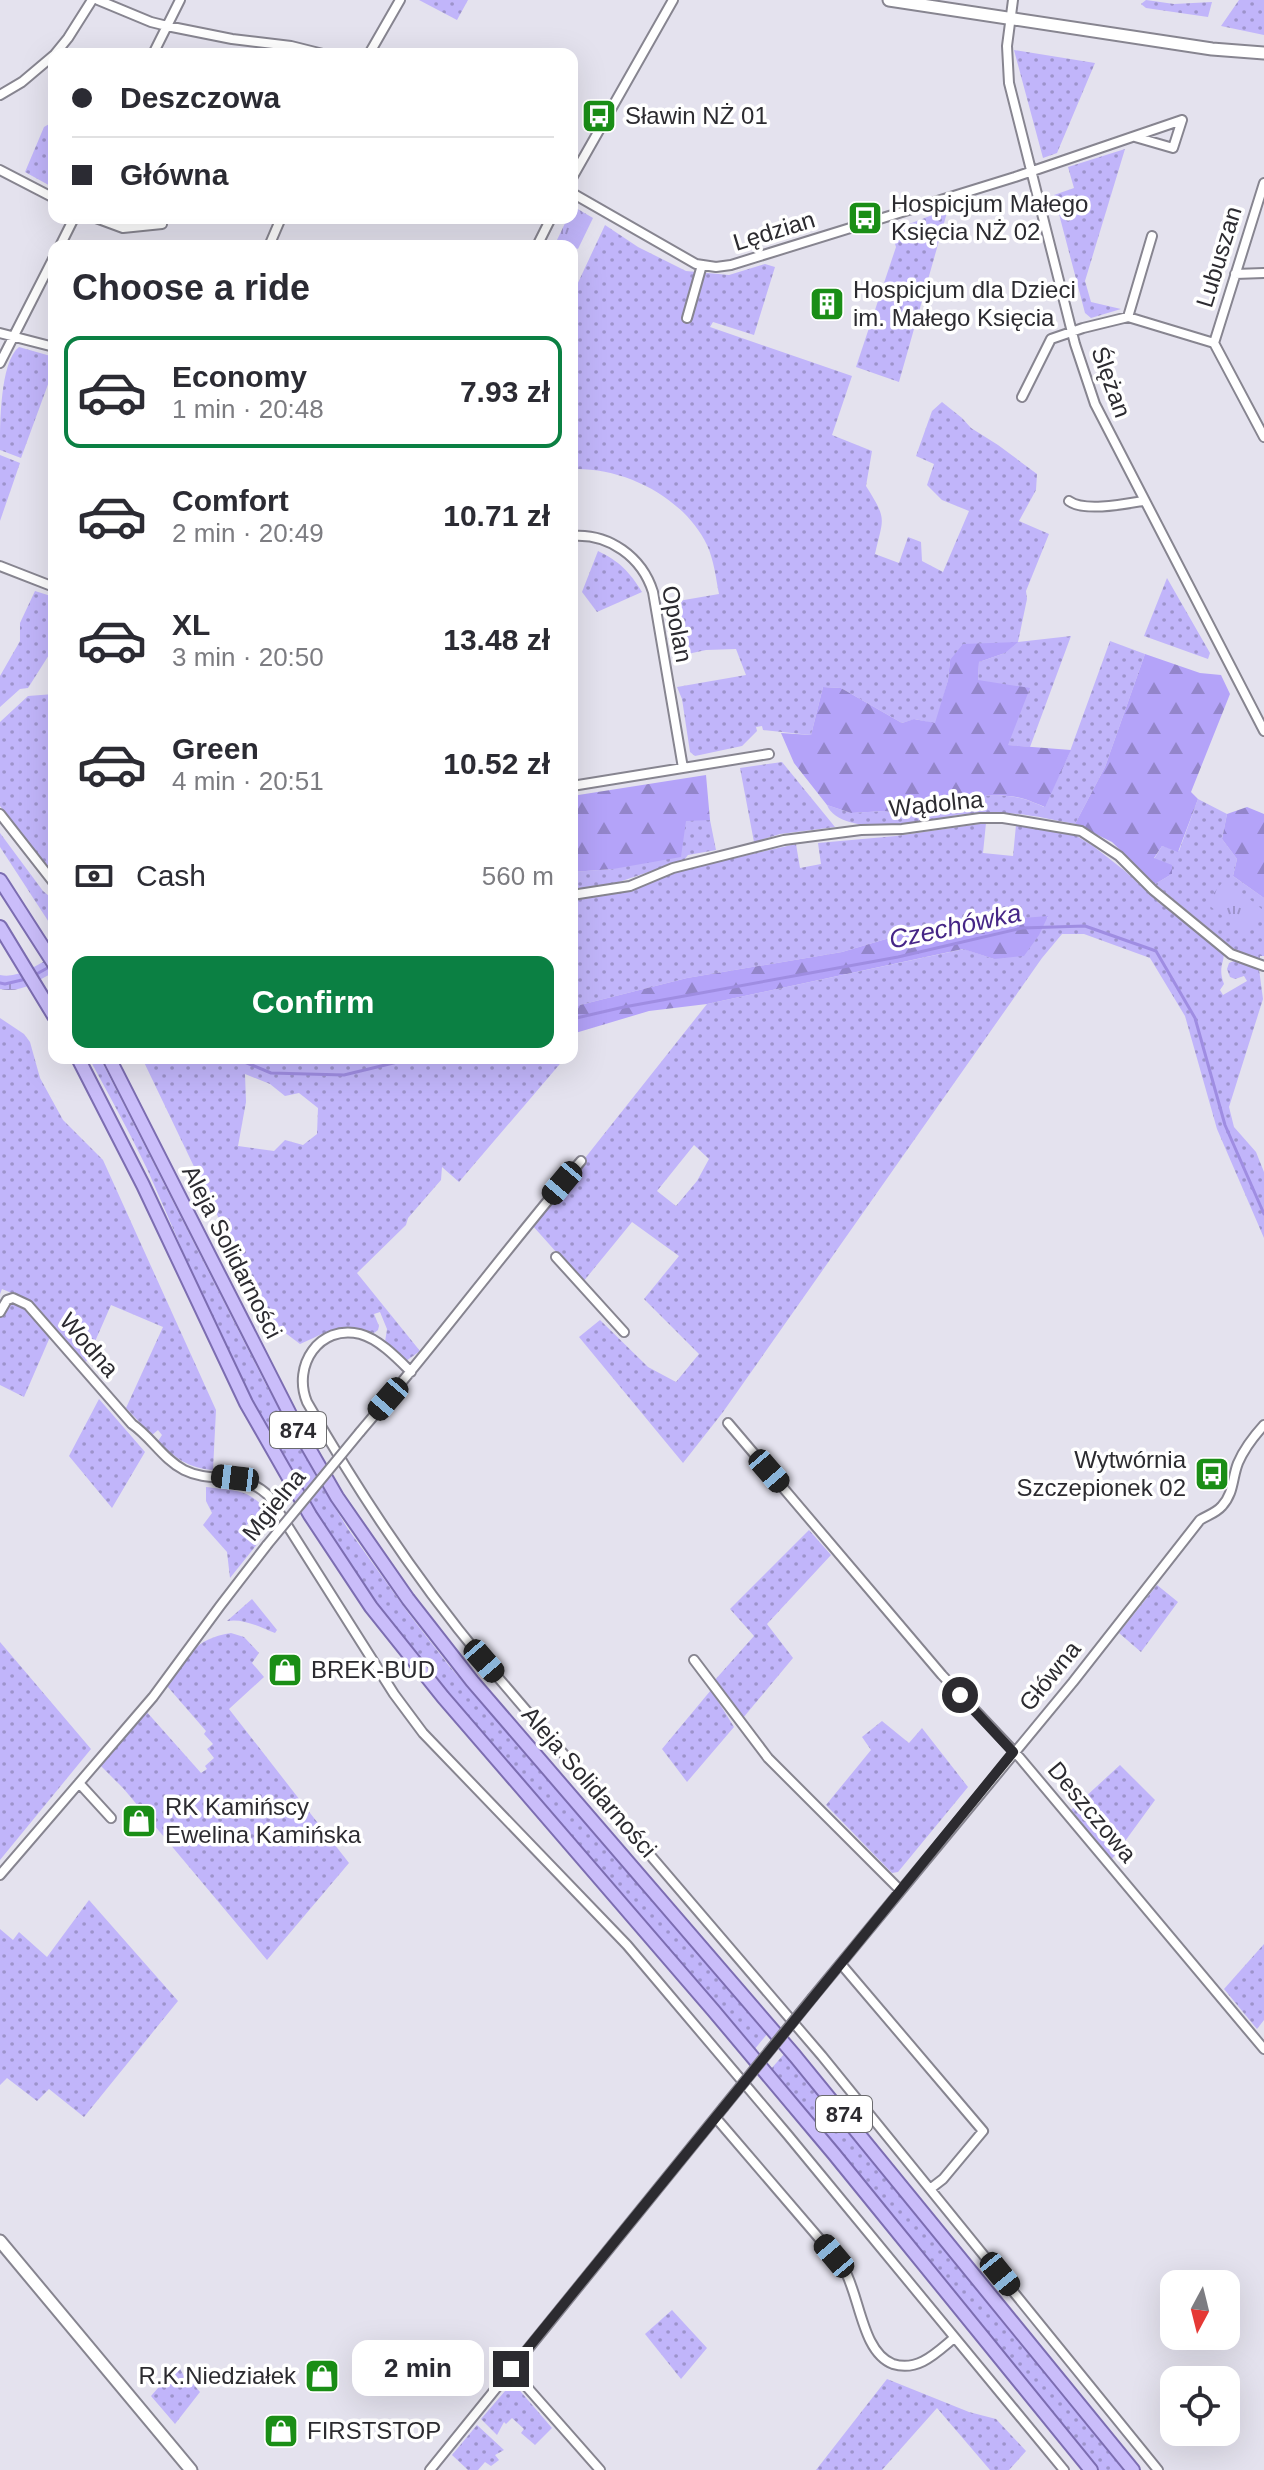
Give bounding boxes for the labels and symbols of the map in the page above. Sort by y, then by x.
bus stop icon: Sławin NŻ 01 [580,97,618,135]
place label: Sławin NŻ 01 [625,102,768,129]
place label: Hospicjum Małego Księcia NŻ 02 [891,190,1088,245]
bus stop icon: Hospicjum Małego Księcia NŻ 02 [846,199,884,237]
street label: Lubuszan [1190,203,1247,311]
street label: Lędzian [730,205,818,256]
place label: Hospicjum dla Dzieci im. Małego Księcia [853,276,1076,331]
building icon: Hospicjum dla Dzieci im. Małego Księcia [808,285,846,323]
street label: Ślężan [1086,343,1137,421]
street label: Opolan [657,583,698,664]
street label: Wądolna [887,785,985,822]
water label: Czechówka [886,897,1024,955]
car [537,1157,587,1209]
street label: Aleja Solidarności [177,1161,288,1343]
street label: Wodna [54,1307,125,1383]
car [363,1373,413,1425]
road number: 874 [270,1412,326,1448]
car [744,1445,794,1497]
place label: Wytwórnia Szczepionek 02 [1017,1446,1187,1501]
bus stop icon: Wytwórnia Szczepionek 02 [1193,1455,1231,1493]
car [210,1463,260,1493]
street label: Mgielna [237,1463,311,1546]
car [459,1635,509,1687]
street label: Główna [1014,1635,1086,1716]
shop icon: BREK-BUD [266,1651,304,1689]
place label: BREK-BUD [311,1656,435,1683]
route start [942,1677,978,1713]
street label: Aleja Solidarności [517,1701,662,1863]
street label: Deszczowa [1043,1756,1143,1868]
place label: RK Kamińscy Ewelina Kamińska [165,1793,362,1848]
shop icon: RK Kamińscy Ewelina Kamińska [120,1802,158,1840]
road number: 874 [816,2096,872,2132]
car [809,2230,859,2282]
car [976,2248,1024,2300]
north arrow [1160,2270,1240,2350]
callout: 2 min [351,2341,483,2397]
route end [493,2351,529,2387]
shop icon: R.K.Niedziałek [303,2357,341,2395]
place label: R.K.Niedziałek [139,2362,297,2389]
shop icon: FIRSTSTOP [262,2412,300,2450]
place label: FIRSTSTOP [307,2417,441,2444]

